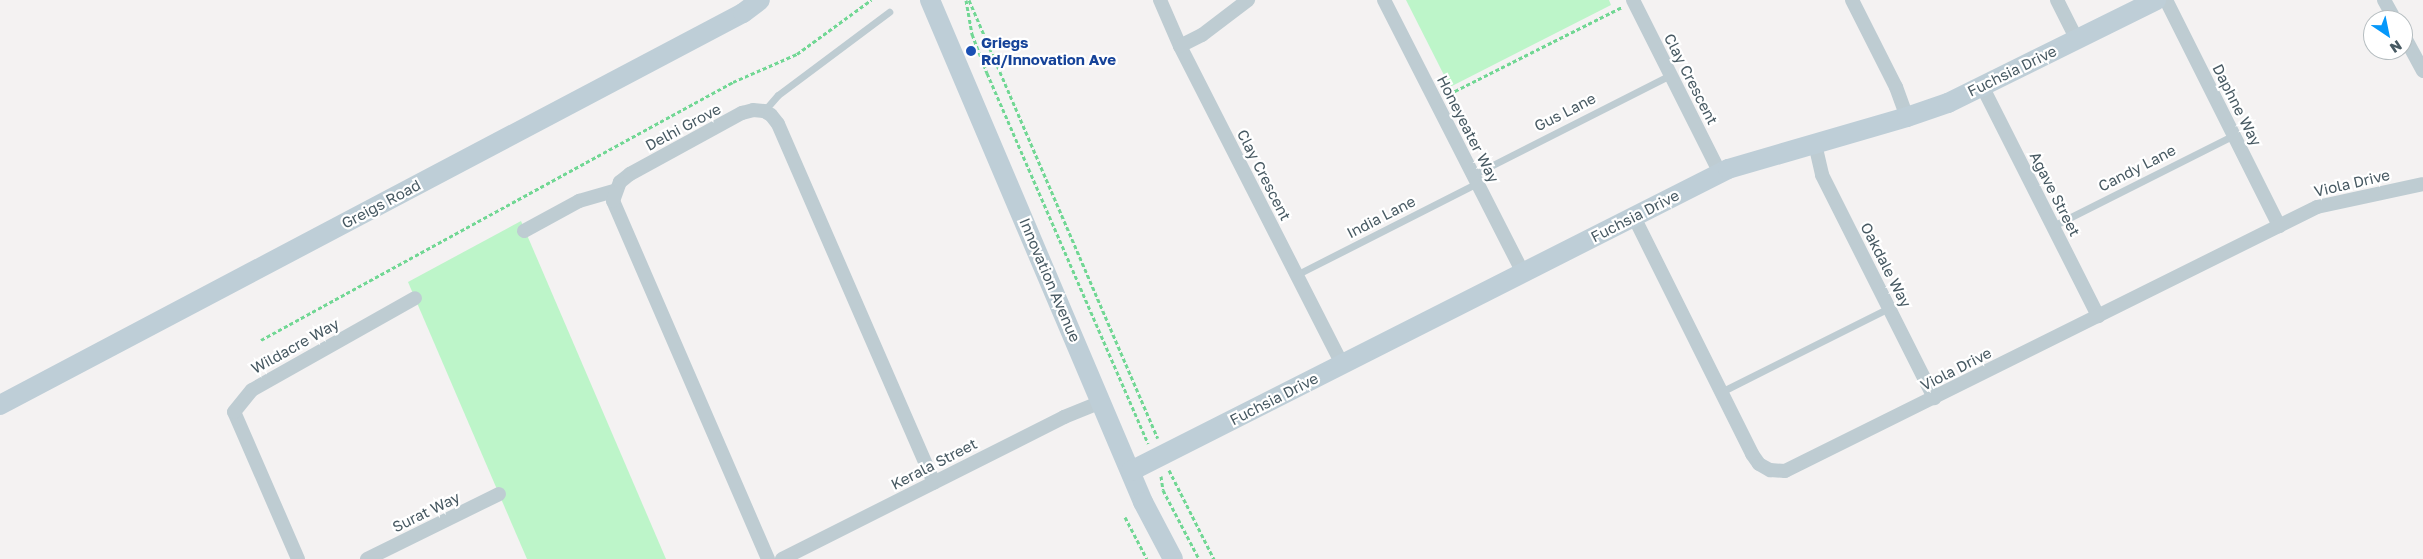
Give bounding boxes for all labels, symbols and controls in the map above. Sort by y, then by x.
north arrow [2363,10,2413,60]
street label: Clay Crescent [1660,30,1722,128]
place label: Griegs Rd/Innovation Ave [981,33,1116,68]
text: N [2387,37,2405,57]
street label: Fuchsia Drive [1965,42,2059,100]
marker: Griegs Rd/Innovation Ave [965,45,977,57]
street label: Daphne Way [2209,61,2265,149]
street label: Honeyeater Way [1433,72,1503,186]
street label: Gus Lane [1531,89,1599,135]
street label: Delhi Grove [642,100,724,154]
street label: Clay Crescent [1233,126,1295,224]
street label: Candy Lane [2095,141,2179,195]
street label: Agave Street [2026,149,2084,239]
street label: Viola Drive [2312,166,2392,200]
street label: Greigs Road [339,176,423,232]
street label: Fuchsia Drive [1588,186,1682,246]
street label: India Lane [1344,192,1418,242]
street label: Innovation Avenue [1016,215,1084,345]
street label: Oakdale Way [1857,220,1915,310]
street label: Wildacre Way [248,315,342,377]
street label: Viola Drive [1917,343,1995,395]
street label: Fuchsia Drive [1227,369,1321,429]
street label: Kerala Street [888,435,980,493]
street label: Surat Way [389,488,463,536]

